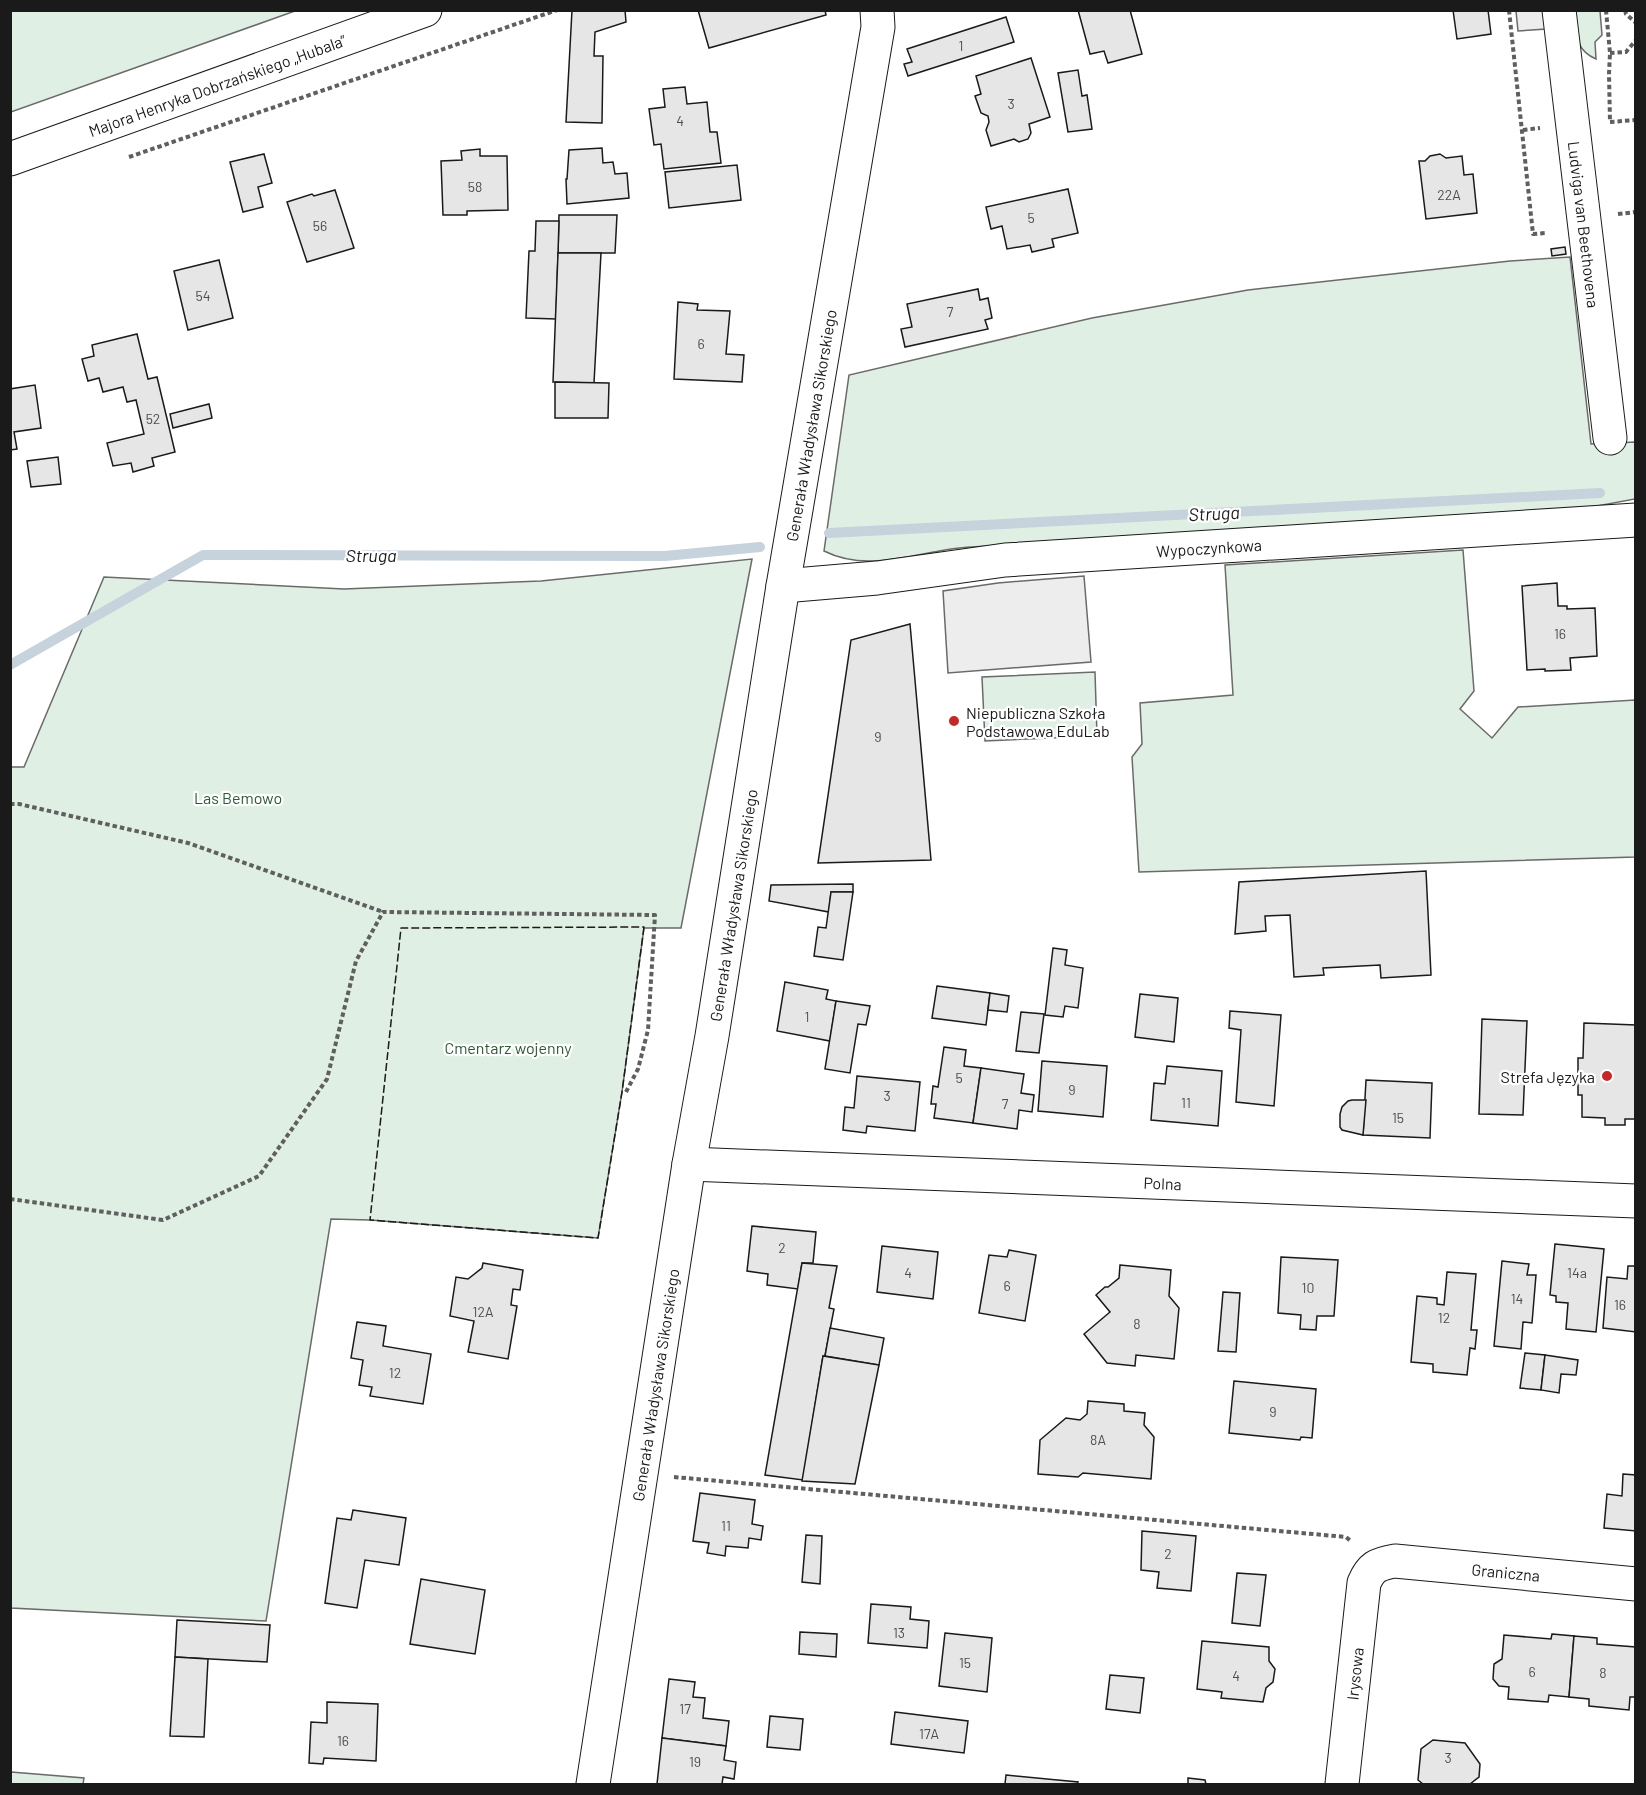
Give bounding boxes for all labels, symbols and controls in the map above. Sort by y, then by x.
street label: Majora Henryka Dobrzańskiego „Hubala” [86,29,349,140]
house number: 1 [959,37,963,54]
house number: 3 [1007,95,1015,112]
house number: 4 [676,112,684,129]
street label: Ludviga van Beethovena [1565,140,1604,309]
house number: 58 [468,178,482,195]
house number: 22A [1437,186,1461,203]
house number: 5 [1027,209,1035,226]
house number: 56 [313,217,327,234]
house number: 54 [196,287,210,304]
house number: 7 [947,303,954,320]
street label: Generała Władysława Sikorskiego [781,308,839,543]
house number: 6 [697,335,705,352]
house number: 52 [146,410,160,427]
water label: Struga [1188,501,1240,525]
street label: Wypoczynkowa [1156,534,1262,560]
water label: Struga [345,544,397,566]
house number: 16 [1554,625,1566,642]
place label: Niepubliczna Szkoła Podstawowa EduLab [966,703,1110,740]
marker: Niepubliczna Szkoła Podstawowa EduLab [947,714,961,728]
house number: 9 [874,728,882,745]
park label: Las Bemowo [194,788,282,807]
street label: Generała Władysława Sikorskiego [705,788,760,1023]
house number: 1 [805,1008,809,1025]
park label: Cmentarz wojenny [444,1038,572,1057]
place label: Strefa Języka [1501,1067,1595,1086]
house number: 5 [955,1069,963,1086]
marker: Strefa Języka [1600,1069,1614,1083]
house number: 9 [1068,1081,1076,1098]
house number: 3 [883,1087,891,1104]
house number: 11 [1181,1094,1191,1111]
house number: 7 [1002,1095,1009,1112]
house number: 15 [1392,1109,1404,1126]
street label: Polna [1143,1172,1182,1193]
house number: 2 [778,1239,786,1256]
house number: 4 [904,1264,912,1281]
house number: 14a [1567,1264,1587,1281]
street label: Generała Władysława Sikorskiego [627,1267,682,1502]
house number: 6 [1003,1277,1011,1294]
house number: 10 [1302,1279,1314,1296]
house number: 14 [1511,1290,1523,1307]
house number: 16 [1614,1296,1626,1313]
house number: 12A [473,1303,494,1320]
house number: 12 [1438,1309,1450,1326]
house number: 8 [1133,1315,1141,1332]
house number: 12 [389,1364,401,1381]
house number: 9 [1269,1403,1277,1420]
house number: 8A [1090,1431,1106,1448]
house number: 11 [721,1517,731,1534]
house number: 2 [1164,1545,1172,1562]
street label: Graniczna [1471,1559,1541,1584]
house number: 13 [893,1624,905,1641]
street label: Irysowa [1342,1646,1366,1701]
house number: 15 [959,1654,971,1671]
house number: 6 [1528,1663,1536,1680]
house number: 8 [1599,1664,1607,1681]
house number: 4 [1232,1667,1240,1684]
house number: 17 [679,1700,691,1717]
house number: 17A [919,1725,940,1742]
house number: 16 [337,1732,349,1749]
house number: 3 [1444,1749,1452,1766]
house number: 19 [689,1753,701,1770]

